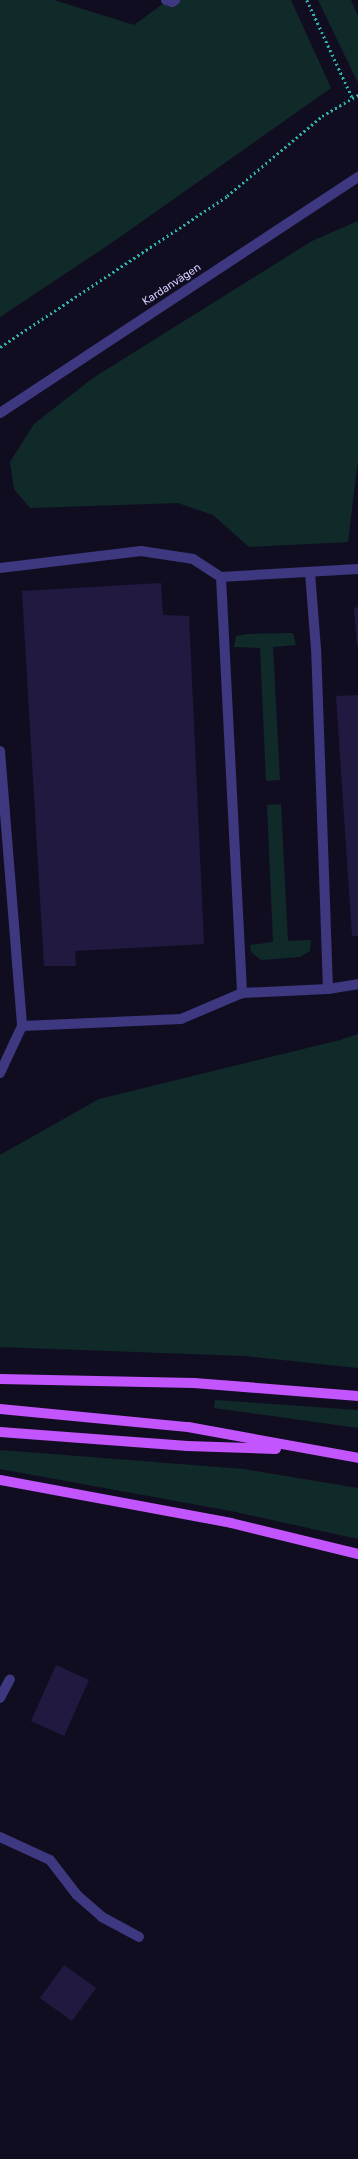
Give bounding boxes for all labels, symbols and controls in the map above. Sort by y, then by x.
street label: Kardanvägen [140,261,204,309]

